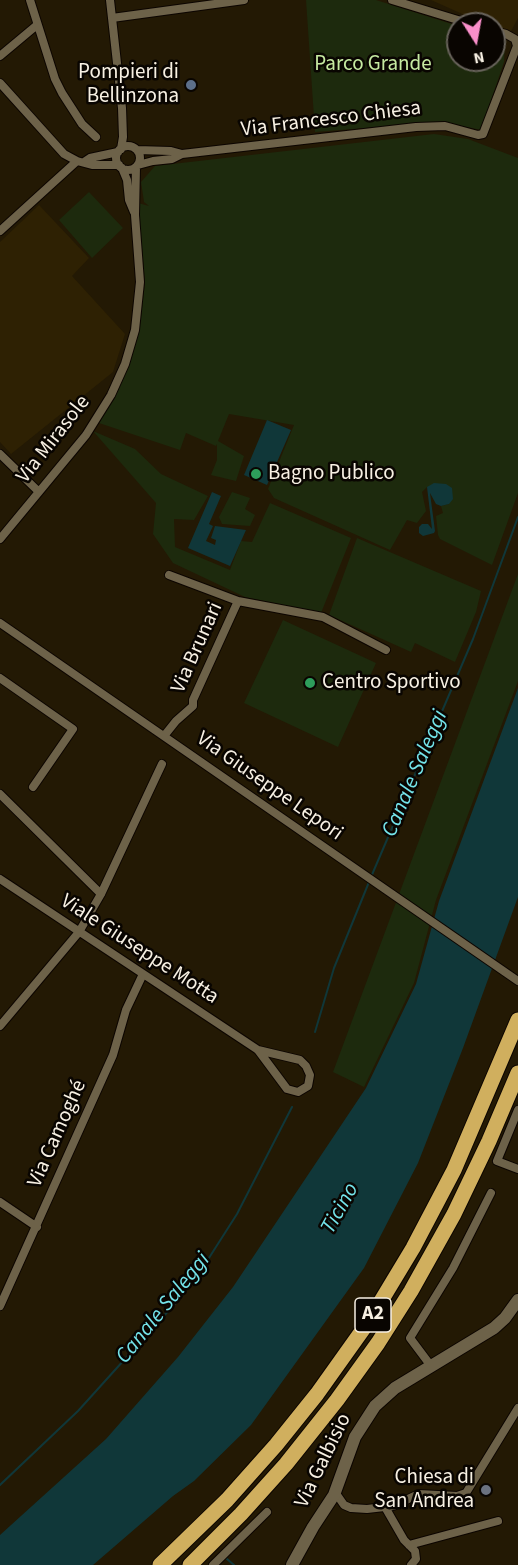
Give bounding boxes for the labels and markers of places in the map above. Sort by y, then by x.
place label: Pompieri di Bellinzona [78,60,179,110]
marker: Pompieri di Bellinzona [184,78,198,92]
place label: Bagno Publico [268,461,395,487]
marker: Bagno Publico [249,467,263,481]
place label: Centro Sportivo [322,670,461,696]
marker: Centro Sportivo [303,676,317,690]
place label: Chiesa di San Andrea [374,1465,474,1515]
marker: Chiesa di San Andrea [479,1483,493,1497]

